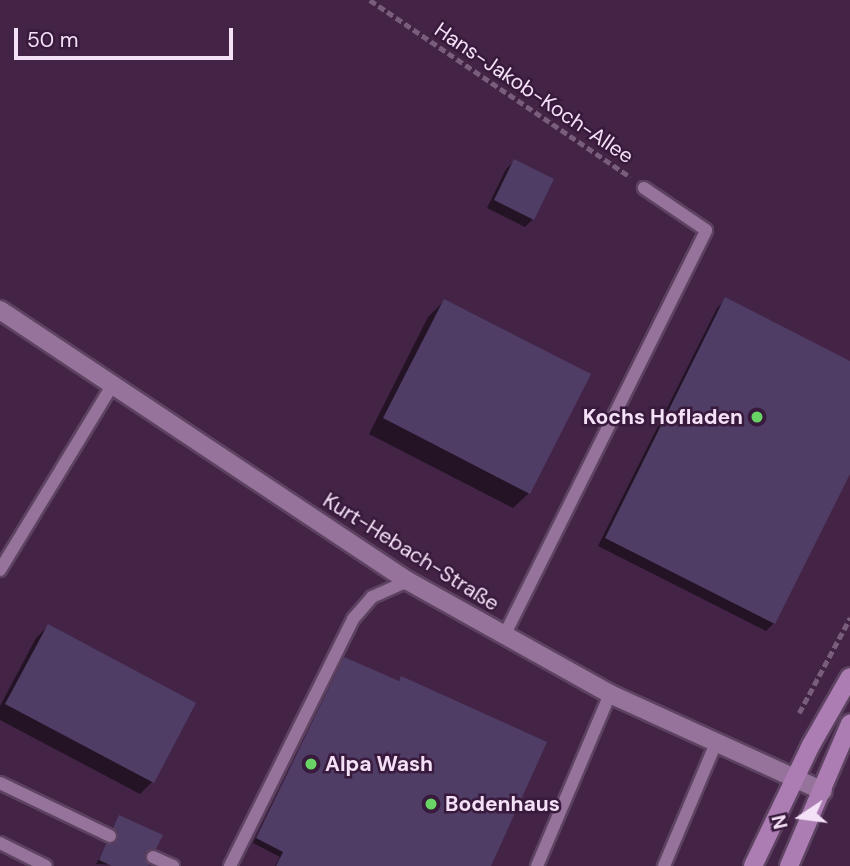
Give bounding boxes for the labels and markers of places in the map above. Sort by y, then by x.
place label: Kochs Hofladen [583,404,743,430]
marker: Kochs Hofladen [749,409,765,425]
place label: Alpa Wash [325,751,433,777]
marker: Alpa Wash [303,756,319,772]
place label: Bodenhaus [445,791,560,817]
marker: Bodenhaus [423,796,439,812]

